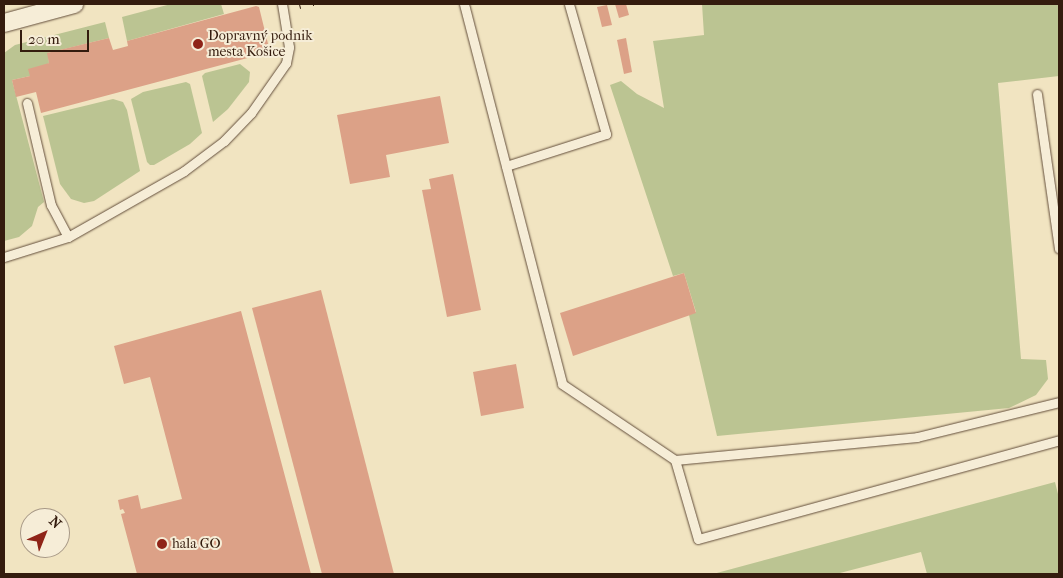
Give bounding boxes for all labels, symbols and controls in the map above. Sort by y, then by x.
scale bar [22,20,91,52]
place label: Dopravný podnik mesta Košice [208,28,312,60]
text: 20 m [28,30,60,48]
marker: Dopravný podnik mesta Košice [192,38,204,50]
north arrow [20,508,70,558]
text: N [45,513,65,532]
place label: hala GO [172,536,221,552]
marker: hala GO [156,538,168,550]

